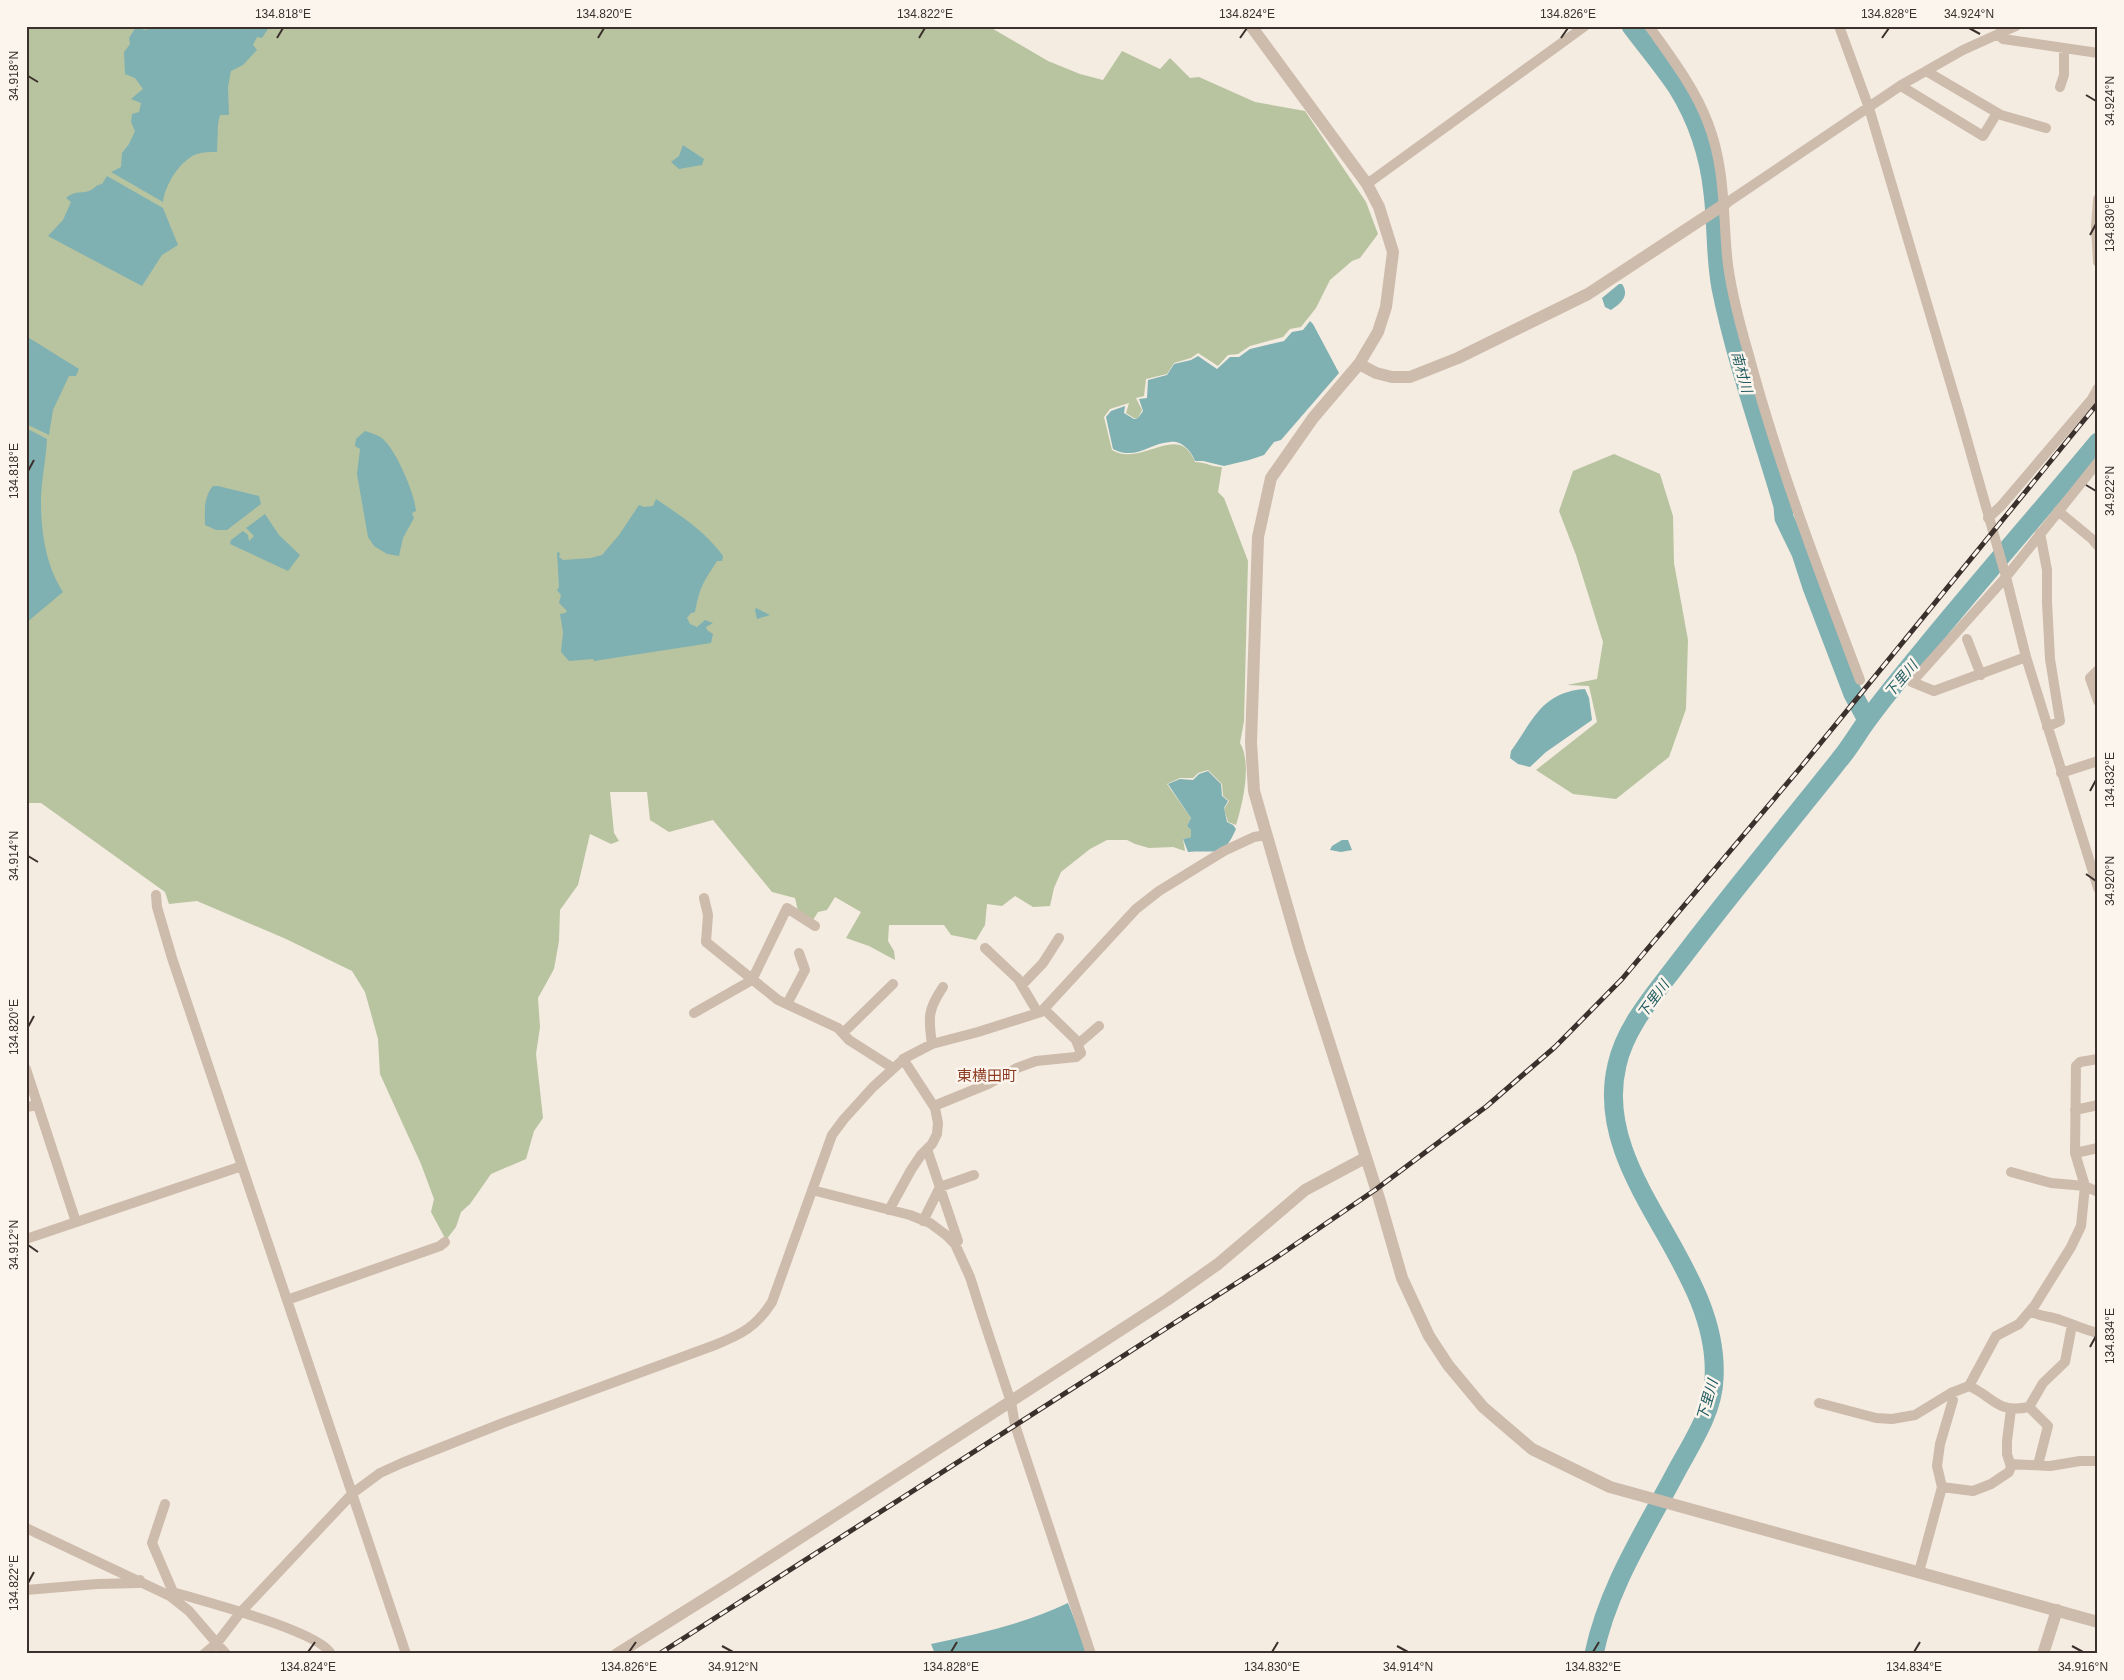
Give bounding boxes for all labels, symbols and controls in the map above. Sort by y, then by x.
text: 134.818°E [255,7,311,21]
text: 134.820°E [576,7,632,21]
text: 134.822°E [897,7,953,21]
text: 134.824°E [1219,7,1275,21]
text: 134.826°E [1540,7,1596,21]
text: 134.828°E [1861,7,1917,21]
text: 34.924°N [1944,7,1994,21]
text: 34.918°N [7,51,21,101]
text: 34.924°N [2103,76,2117,126]
text: 134.830°E [2103,196,2117,252]
water label: 南村川 [1729,350,1756,396]
text: 134.818°E [7,443,21,499]
text: 34.922°N [2103,466,2117,516]
water label: 下里川 [1881,656,1922,700]
text: 134.832°E [2103,752,2117,808]
text: 34.914°N [7,831,21,881]
text: 34.920°N [2103,856,2117,906]
water label: 下里川 [1634,976,1673,1021]
text: 134.820°E [7,999,21,1055]
district label: 東横田町 [957,1067,1017,1084]
text: 34.912°N [7,1220,21,1270]
text: 134.834°E [2103,1308,2117,1364]
water label: 下里川 [1694,1376,1721,1422]
text: 134.822°E [7,1555,21,1611]
text: 134.824°E [280,1660,336,1674]
text: 134.826°E [601,1660,657,1674]
text: 34.912°N [708,1660,758,1674]
text: 134.828°E [923,1660,979,1674]
text: 134.830°E [1244,1660,1300,1674]
text: 34.914°N [1383,1660,1433,1674]
text: 134.832°E [1565,1660,1621,1674]
text: 134.834°E [1886,1660,1942,1674]
text: 34.916°N [2058,1660,2108,1674]

